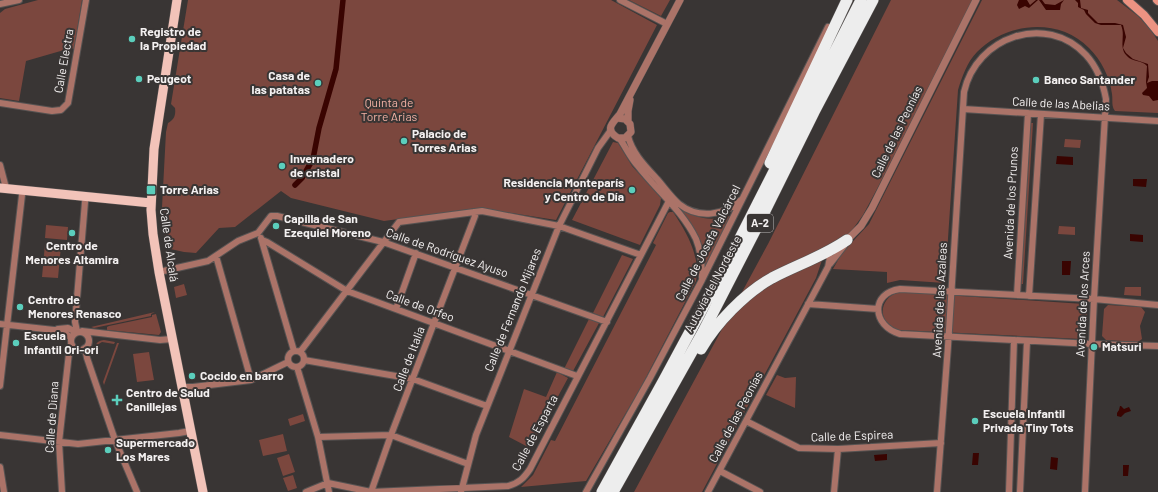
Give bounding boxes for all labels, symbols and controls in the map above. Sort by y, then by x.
place label: Registro de la Propiedad [140,24,207,52]
street label: Calle Electra [50,28,76,94]
marker: Registro de la Propiedad [127,34,137,44]
place label: Casa de las patatas [252,68,310,96]
place label: Peugeot [147,71,192,85]
place label: Banco Santander [1044,72,1135,86]
marker: Peugeot [134,74,144,84]
marker: Banco Santander [1031,75,1041,85]
marker: Casa de las patatas [313,78,323,88]
street label: Calle de las Peonías [868,83,925,180]
street label: Calle de las Abelias [1012,93,1111,113]
park label: Quinta de Torre Arias [361,95,418,123]
place label: Palacio de Torres Arias [412,126,477,154]
marker: Palacio de Torres Arias [399,136,409,146]
street label: Avenida de los Prunos [1000,146,1020,260]
place label: Invernadero de cristal [290,151,354,179]
marker: Invernadero de cristal [277,161,287,171]
place label: Residencia Monteparís y Centro de Día [504,175,624,203]
place label: Torre Arias [160,182,219,196]
street label: Calle de Josefa Valcárcel [672,182,743,303]
marker: Torre Arias [145,184,157,196]
marker: Residencia Monteparís y Centro de Día [627,185,637,195]
street label: Calle de Alcalá [158,207,182,283]
place label: Capilla de San Ezequiel Moreno [284,211,371,239]
road number: A-2 [747,214,773,232]
marker: Capilla de San Ezequiel Moreno [271,221,281,231]
street label: Calle de Rodríguez Ayuso [384,225,510,280]
marker: Centro de Menores Altamira [67,228,77,238]
street label: Autovía del Nordeste [681,233,743,334]
place label: Centro de Menores Altamira [25,238,119,266]
street label: Avenida de las Azaleas [929,242,949,358]
street label: Calle de Fernando Mijares [481,246,543,373]
street label: Avenida de los Arces [1072,250,1092,357]
street label: Calle de Orfeo [384,286,456,324]
place label: Centro de Menores Renasco [28,292,122,320]
marker: Centro de Menores Renasco [15,302,25,312]
street label: Calle de Italia [389,324,427,393]
place label: Escuela Infantil Ori-ori [24,328,99,356]
marker: Escuela Infantil Ori-ori [11,338,21,348]
place label: Matsuri [1102,339,1142,353]
marker: Matsuri [1089,342,1099,352]
place label: Cocido en barro [200,368,284,382]
street label: Calle de las Peonías [705,369,765,464]
marker: Cocido en barro [187,371,197,381]
street label: Calle de Diana [42,380,61,453]
place label: Centro de Salud Canillejas [126,385,210,413]
street label: Calle de Esparta [508,392,560,473]
marker: Centro de Salud Canillejas [111,394,123,406]
place label: Escuela Infantil Privada Tiny Tots [983,406,1073,434]
marker: Escuela Infantil Privada Tiny Tots [970,416,980,426]
street label: Calle de Espirea [810,427,893,443]
place label: Supermercado Los Mares [116,435,195,463]
marker: Supermercado Los Mares [103,445,113,455]

